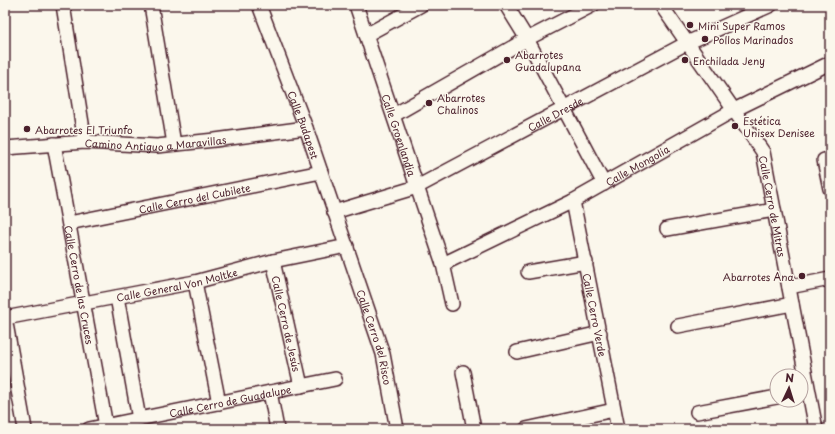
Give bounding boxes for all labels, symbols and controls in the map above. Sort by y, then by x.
place label: Mini Super Ramos [698,18,785,33]
marker: Mini Super Ramos [685,20,695,30]
place label: Pollos Marinados [713,32,794,47]
marker: Pollos Marinados [700,34,710,44]
place label: Abarrotes Guadalupana [515,47,582,74]
place label: Enchilada Jeny [693,53,765,68]
marker: Abarrotes Guadalupana [502,55,512,65]
marker: Enchilada Jeny [680,55,690,65]
street label: Calle Budapest [285,88,323,161]
place label: Abarrotes Chalinos [437,90,486,117]
street label: Calle Groenlandia [379,92,421,179]
street label: Calle Dresde [525,93,585,134]
marker: Abarrotes Chalinos [424,98,434,108]
place label: Estética Unisex Denisee [743,113,815,140]
marker: Estética Unisex Denisee [730,121,740,131]
place label: Abarrotes El Triunfo [35,122,133,137]
marker: Abarrotes El Triunfo [22,124,32,134]
street label: Camino Antiguo a Maravillas [84,131,228,154]
street label: Calle Mongolia [602,140,673,189]
street label: Calle Cerro de Mitras [756,154,790,258]
street label: Calle Cerro del Cubilete [137,179,252,216]
street label: Calle Cerro de las Cruces [62,224,98,346]
street label: Calle General Von Moltke [115,264,239,304]
place label: Abarrotes Ana [723,269,794,284]
marker: Abarrotes Ana [797,271,807,281]
street label: Calle Cerro Verde [580,272,611,358]
street label: Calle Cerro de Jesús [269,274,305,373]
street label: Calle Cerro del Risco [354,287,396,386]
north arrow [769,368,809,408]
text: N [785,369,795,386]
street label: Calle Cerro de Guadalupe [168,380,293,420]

